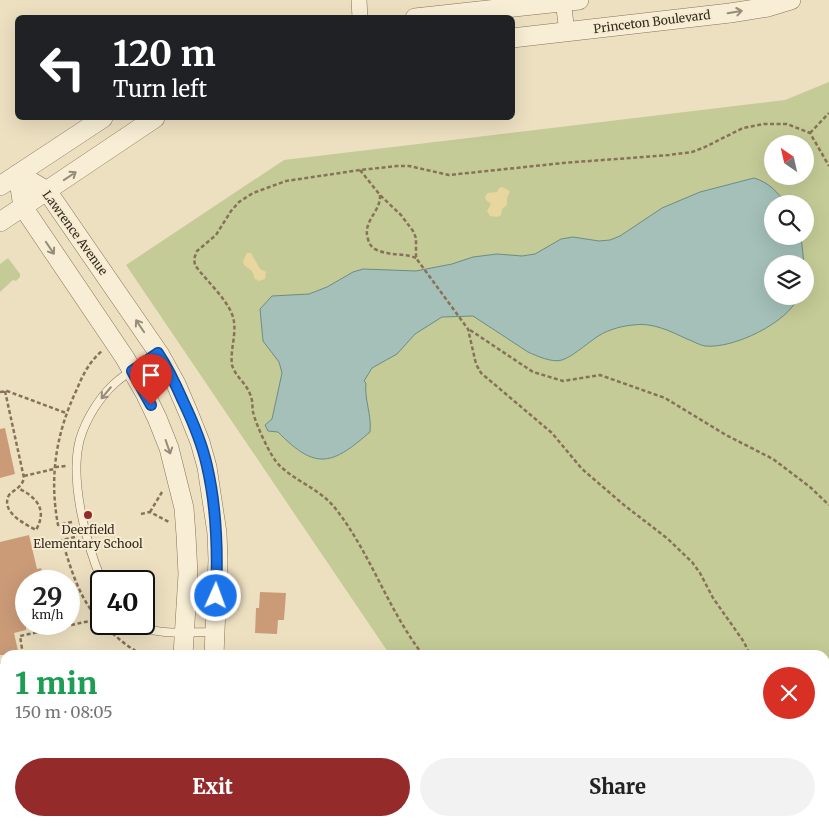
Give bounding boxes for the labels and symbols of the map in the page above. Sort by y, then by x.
street label: Princeton Boulevard [593,7,711,36]
one-way arrow [726,7,742,17]
north arrow [764,135,814,185]
one-way arrow [62,171,76,181]
street label: Lawrence Avenue [40,187,111,278]
one-way arrow [45,240,55,254]
one-way arrow [135,319,145,333]
pin [130,354,172,405]
one-way arrow [101,387,112,400]
one-way arrow [164,439,173,454]
marker: Deerfield Elementary School [82,509,94,521]
place label: Deerfield Elementary School [33,522,143,551]
position arrow [189,569,241,621]
speed limit sign: 40 [90,570,155,635]

